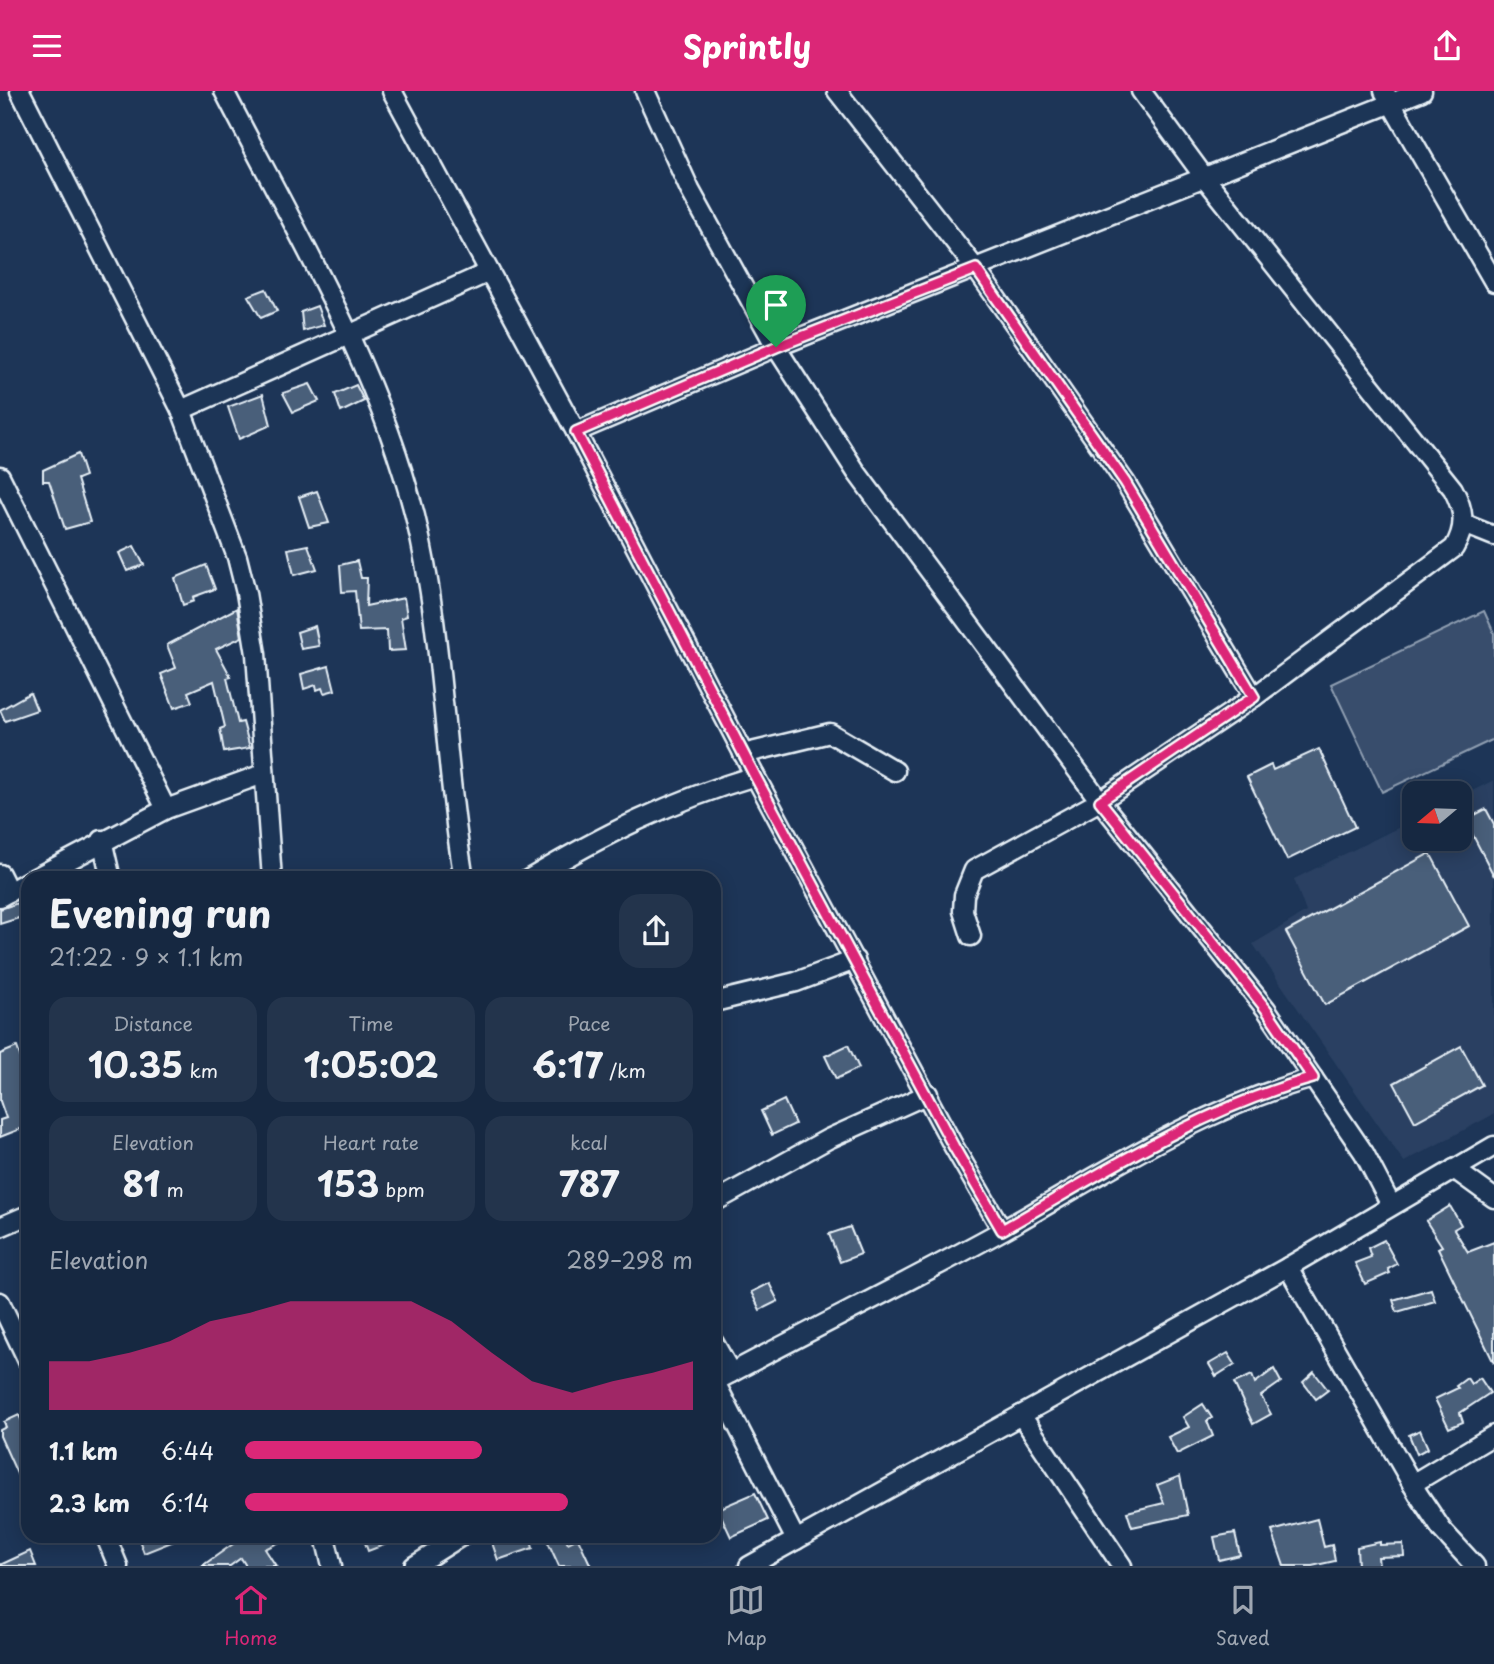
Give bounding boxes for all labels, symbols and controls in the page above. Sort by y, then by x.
text: Sprintly [683,22,811,70]
icon: menu [28,27,66,65]
icon: share [1428,27,1466,65]
pin [746,275,806,347]
icon: arrive [757,286,795,324]
north arrow [1402,781,1472,851]
map controls [1402,781,1472,851]
text: Evening run [49,884,271,941]
button: share [619,894,693,968]
text: 21:22 · 9 × 1.1 km [49,939,243,974]
text: Distance [113,1009,193,1037]
text: Time [349,1009,393,1037]
text: Pace [568,1009,610,1037]
text: 10.35 [88,1037,183,1090]
text: 1:05:02 [303,1037,439,1090]
text: 6:17 [532,1037,603,1090]
text: km [183,1056,218,1084]
text: /km [603,1056,646,1084]
text: Elevation [112,1128,194,1156]
text: Heart rate [323,1128,419,1156]
text: kcal [570,1128,608,1156]
text: 81 [122,1156,160,1209]
text: 153 [317,1156,379,1209]
text: 787 [559,1156,619,1209]
text: m [160,1175,184,1203]
text: bpm [379,1175,425,1203]
text: Elevation [49,1242,148,1277]
text: 289–298 m [566,1242,693,1277]
text: 1.1 km [49,1433,118,1468]
text: 6:44 [161,1433,214,1468]
text: 2.3 km [49,1485,130,1520]
text: 6:14 [161,1485,209,1520]
tab: Home [224,1581,277,1651]
tab: Map [726,1581,767,1651]
tab: Saved [1216,1581,1270,1651]

